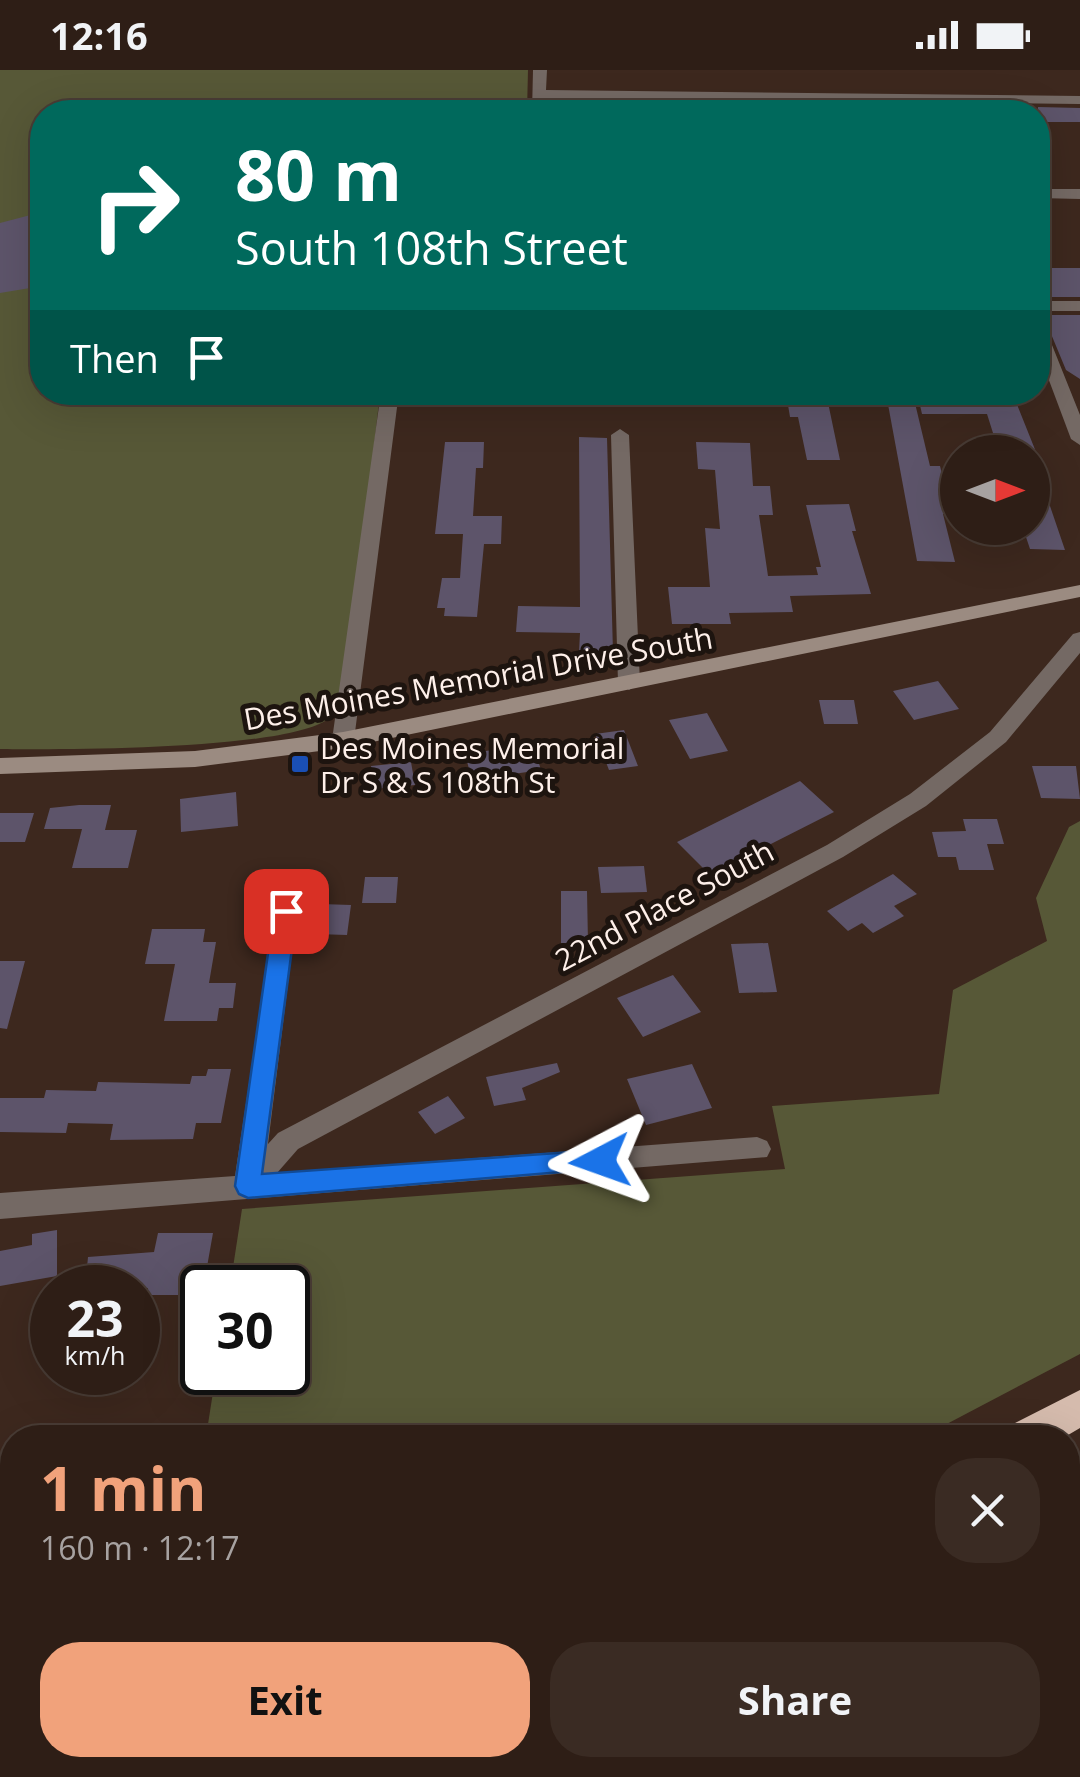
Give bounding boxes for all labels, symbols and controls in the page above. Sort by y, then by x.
text: 12:16 [50,9,148,61]
text: 80 m [235,126,402,222]
icon: right [70,140,200,270]
text: South 108th Street [235,217,628,278]
icon: arrive [179,330,234,385]
text: Then [70,332,159,384]
north arrow [940,435,1050,545]
map controls [940,435,1050,545]
street label: Des Moines Memorial Drive South [240,617,716,739]
place label: Des Moines Memorial Dr S & S 108th St [320,727,624,802]
marker: Des Moines Memorial Dr S & S 108th St [289,753,311,775]
street label: 22nd Place South [547,830,781,980]
pin [244,869,329,954]
icon: arrive [259,884,314,939]
position arrow [548,1109,652,1213]
speed limit sign: 30 [180,1265,310,1395]
text: 23 [66,1284,124,1352]
text: km/h [65,1338,125,1372]
text: 1 min [40,1447,207,1529]
button: close [935,1458,1040,1563]
text: 160 m · 12:17 [40,1526,239,1569]
button: Exit [40,1642,530,1757]
button: Share [550,1642,1040,1757]

